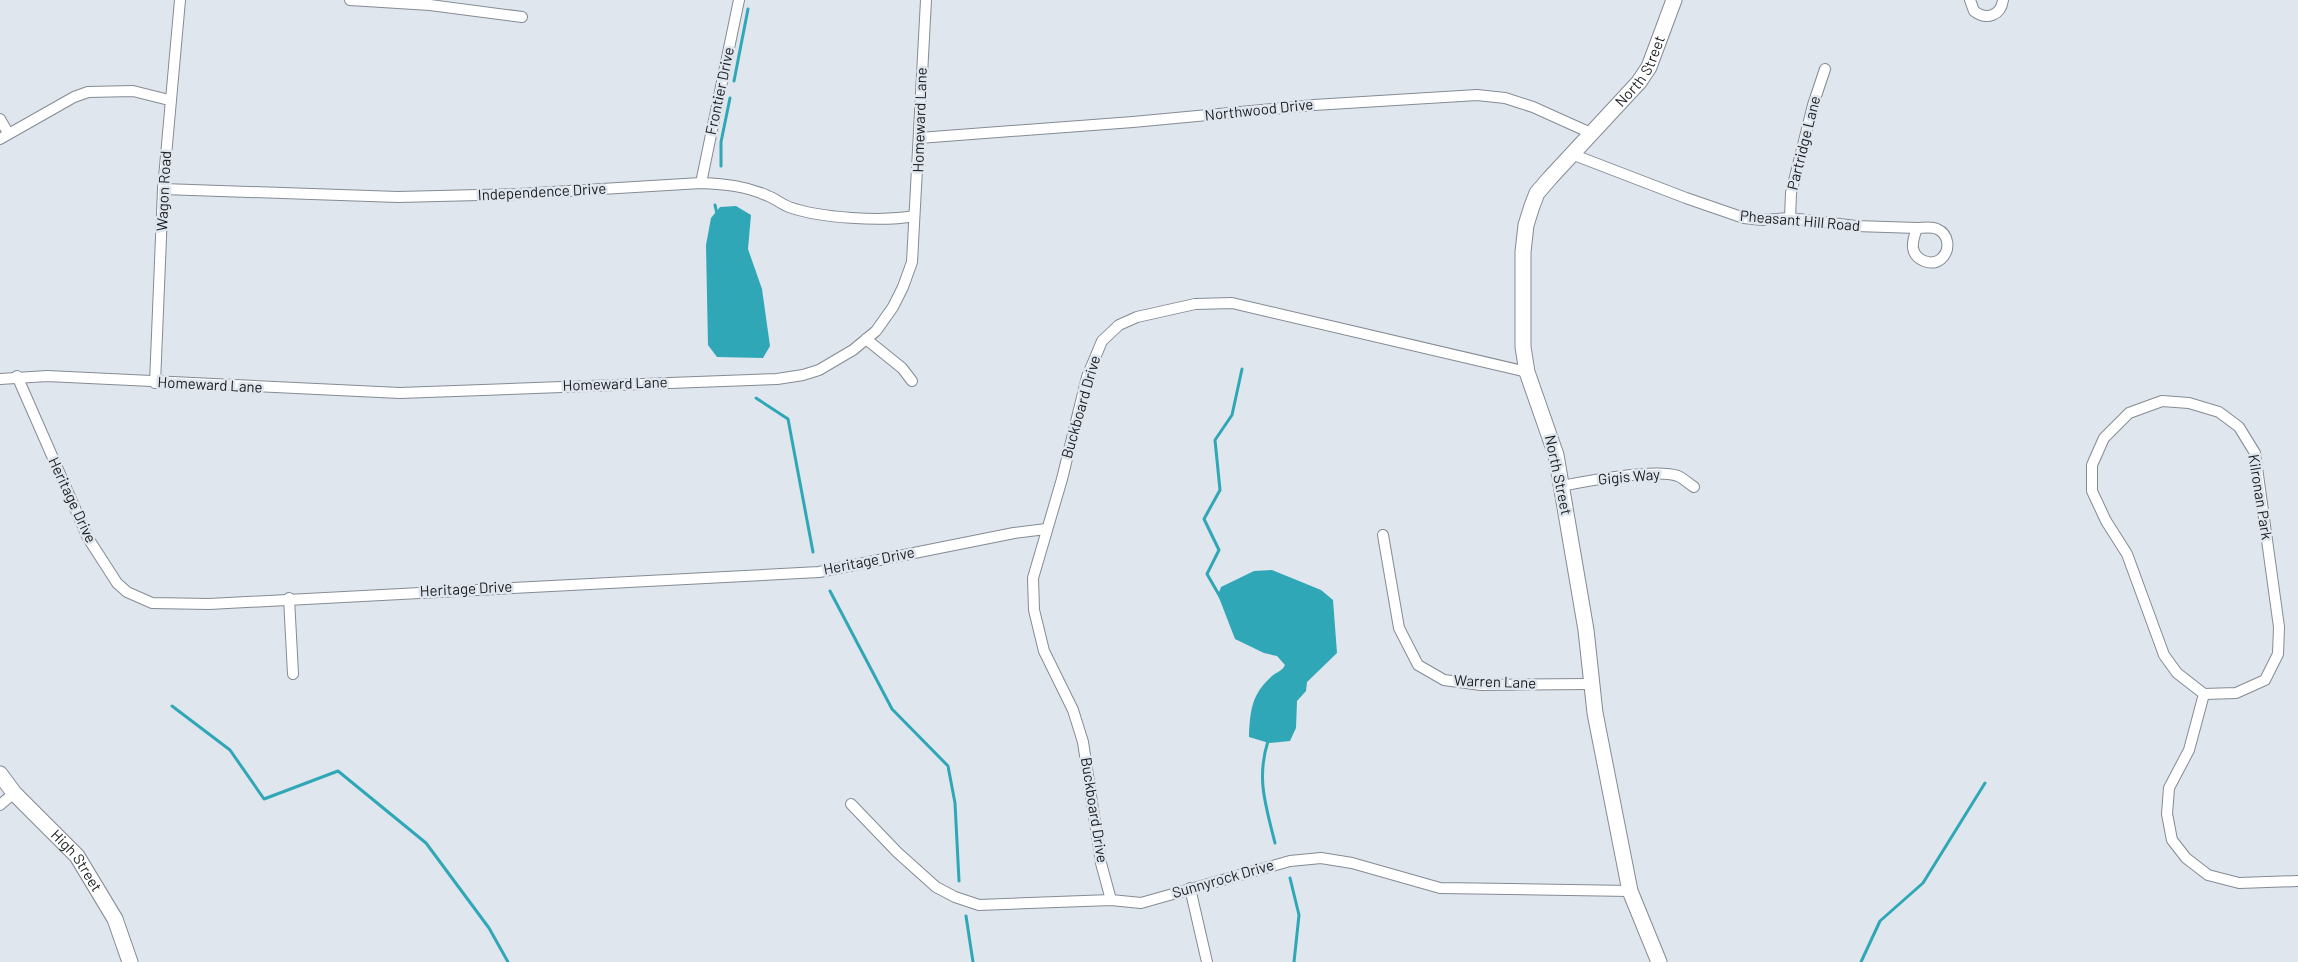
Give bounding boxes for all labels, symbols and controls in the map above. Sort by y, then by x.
street label: North Street [1611,33,1668,110]
street label: Frontier Drive [701,45,737,136]
street label: Homeward Lane [908,67,930,173]
street label: Northwood Drive [1204,94,1314,124]
street label: Partridge Lane [1783,94,1823,192]
street label: Wagon Road [152,150,174,232]
street label: Independence Drive [477,179,607,203]
street label: Pheasant Hill Road [1739,206,1861,234]
street label: Buckboard Drive [1057,353,1103,460]
street label: Homeward Lane [157,372,263,396]
street label: Homeward Lane [562,372,668,394]
street label: North Street [1542,433,1576,517]
street label: Kilronan Park [2245,453,2277,541]
street label: Heritage Drive [45,454,101,545]
street label: Gigis Way [1597,464,1661,488]
street label: Heritage Drive [822,542,916,578]
street label: Heritage Drive [419,577,513,599]
street label: Warren Lane [1454,671,1536,691]
street label: Buckboard Drive [1078,756,1112,864]
street label: High Street [48,825,106,895]
street label: Sunnyrock Drive [1170,855,1276,901]

